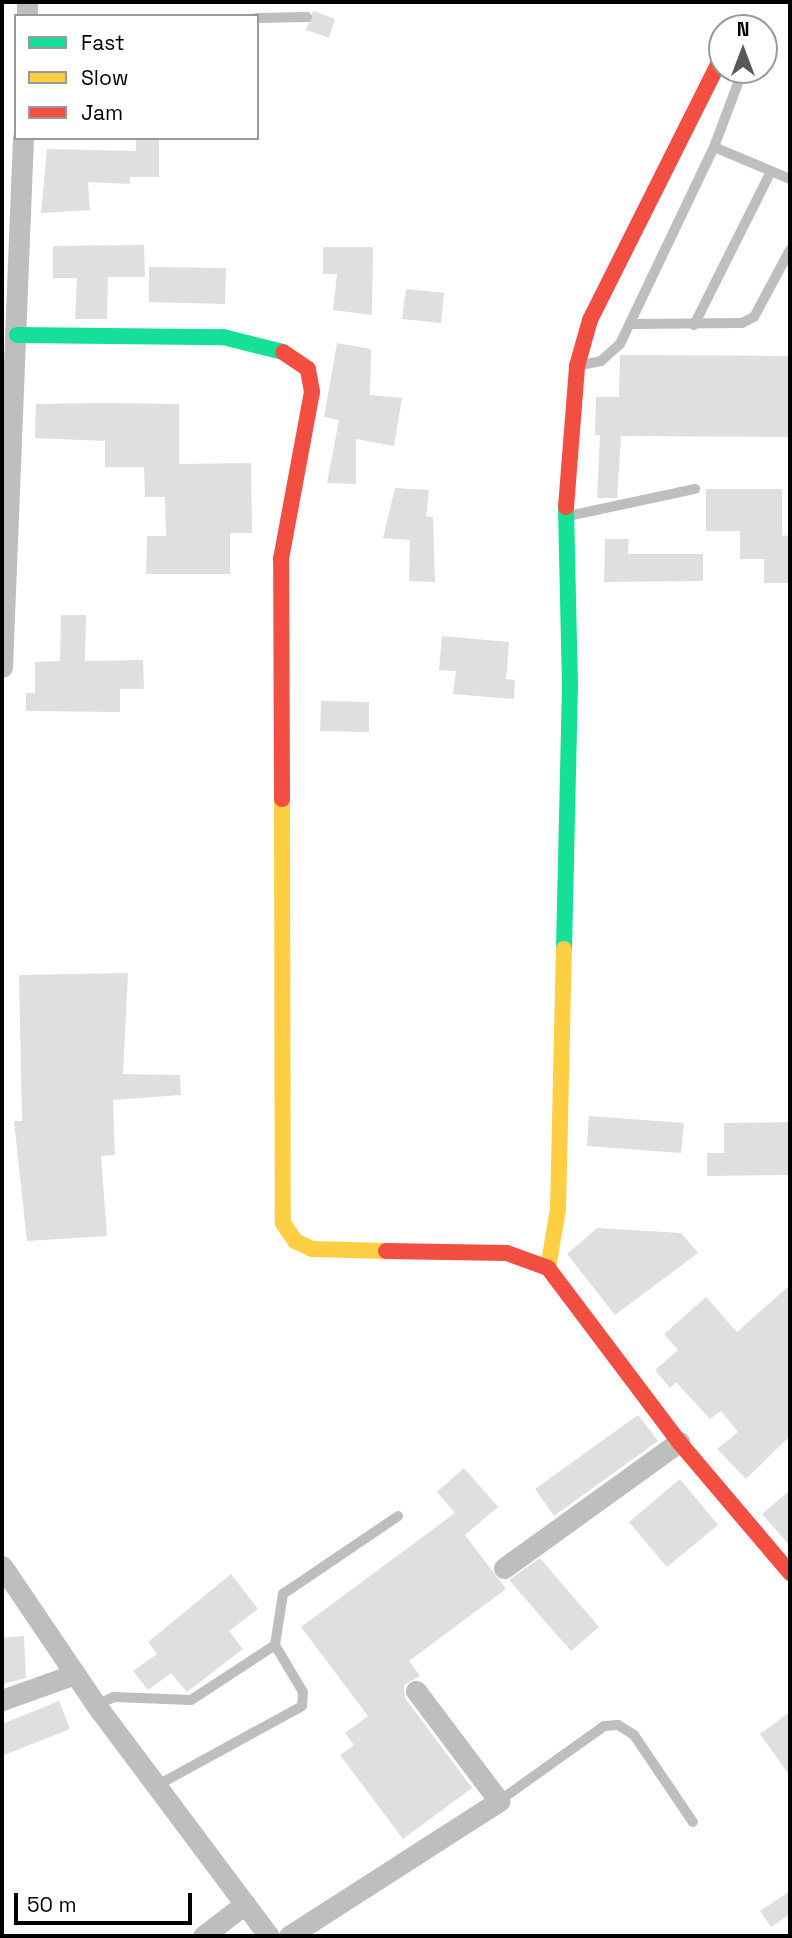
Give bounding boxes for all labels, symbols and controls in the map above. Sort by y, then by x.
legend [14,14,259,140]
north arrow [708,14,778,84]
text: N [737,17,749,42]
text: Fast [81,29,125,56]
text: Slow [81,64,129,91]
text: Jam [81,99,123,126]
scale bar [18,1878,196,1922]
text: 50 m [27,1891,77,1918]

